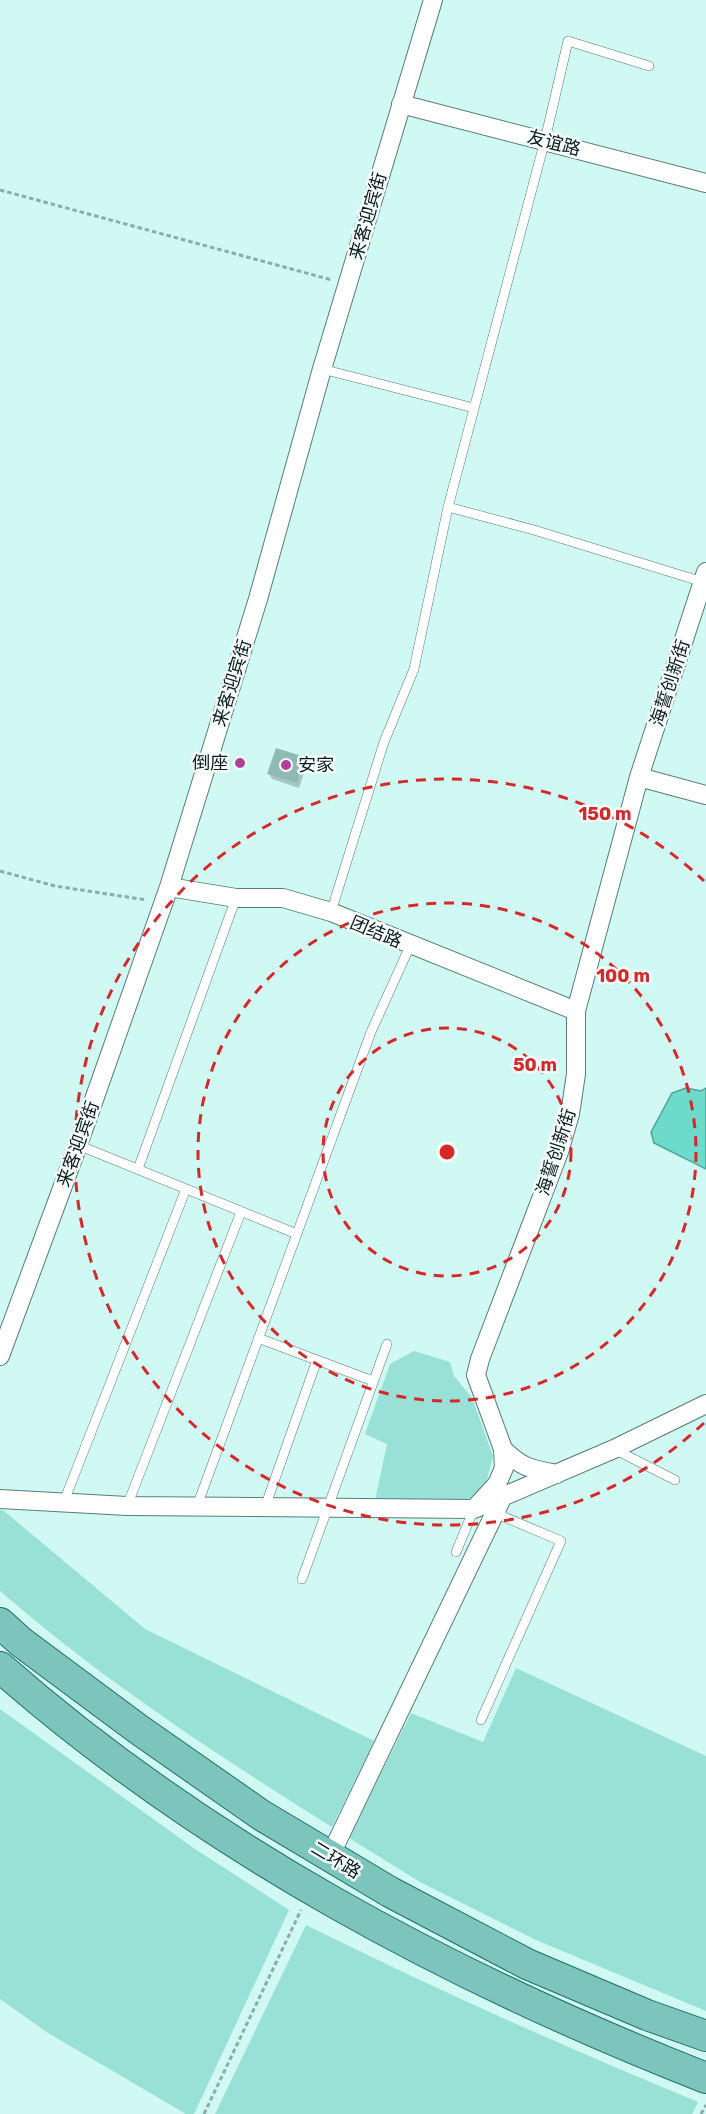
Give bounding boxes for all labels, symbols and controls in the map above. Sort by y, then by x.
street label: 友谊路 [525,125,583,161]
street label: 来客迎宾街 [345,170,391,262]
street label: 来客迎宾街 [208,637,256,729]
street label: 海誓创新街 [646,637,694,729]
place label: 倒座 [192,752,228,774]
place label: 安家 [298,754,334,776]
marker: 倒座 [233,756,247,770]
marker: 安家 [279,758,293,772]
text: 150 m [578,803,632,825]
street label: 团结路 [347,911,405,953]
text: 100 m [596,965,650,987]
text: 50 m [513,1054,557,1076]
street label: 来客迎宾街 [52,1098,104,1190]
street label: 海誓创新街 [532,1106,580,1198]
centre of rings [437,1142,457,1162]
street label: 二环路 [307,1837,365,1883]

